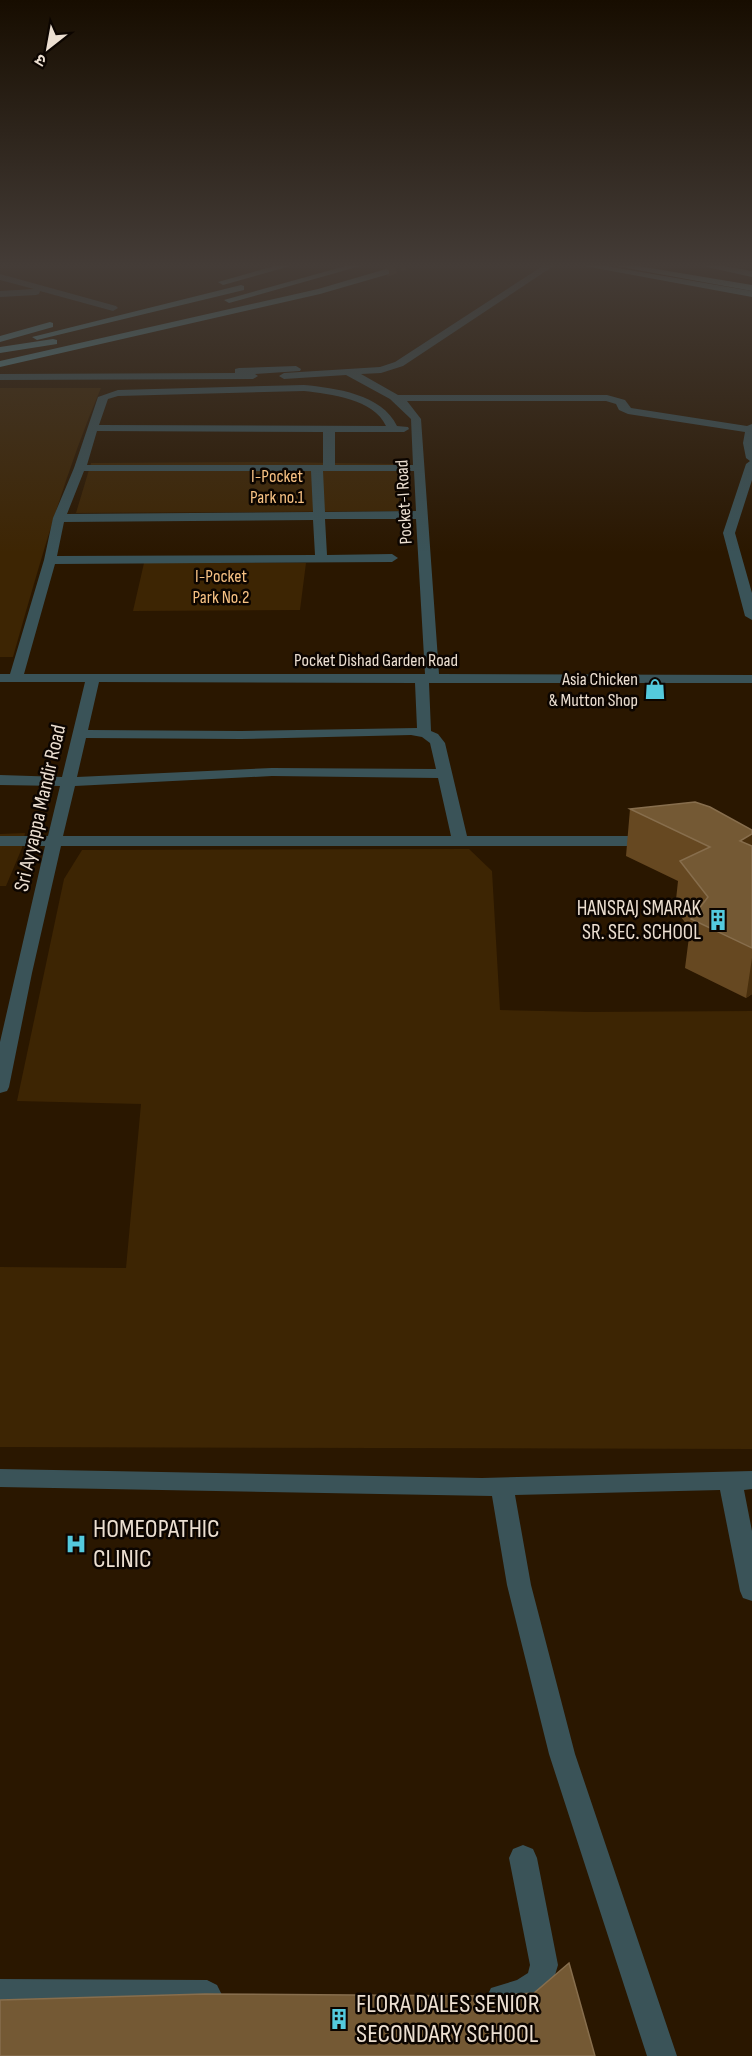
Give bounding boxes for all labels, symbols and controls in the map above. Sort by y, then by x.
north arrow [18,18,78,78]
text: उ [32,49,50,70]
street label: Pocket-I Road [391,459,417,545]
park label: I-Pocket Park no.1 [250,466,305,508]
park label: I-Pocket Park No.2 [192,566,250,608]
street label: Pocket Dishad Garden Road [294,650,458,671]
place label: Asia Chicken & Mutton Shop [549,669,638,711]
shop icon: Asia Chicken & Mutton Shop [643,677,667,701]
street label: Sri Ayyappa Mandir Road [9,722,71,894]
place label: HANSRAJ SMARAK SR. SEC. SCHOOL [577,896,701,945]
building icon: HANSRAJ SMARAK SR. SEC. SCHOOL [706,908,730,932]
place label: HOMEOPATHIC CLINIC [93,1514,220,1575]
hospital icon: HOMEOPATHIC CLINIC [64,1532,88,1556]
place label: FLORA DALES SENIOR SECONDARY SCHOOL [356,1989,540,2050]
building icon: FLORA DALES SENIOR SECONDARY SCHOOL [327,2007,351,2031]

